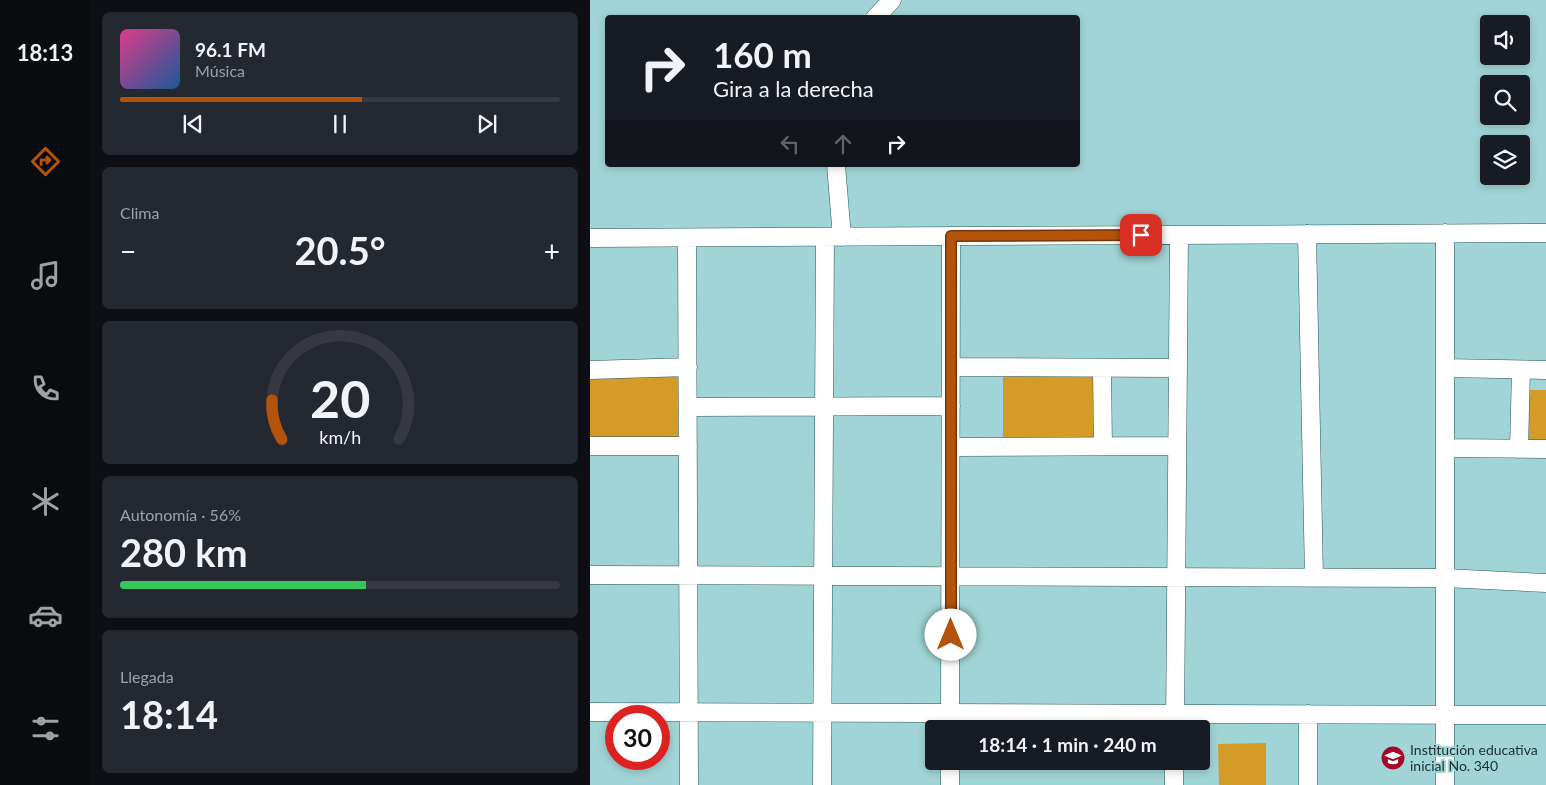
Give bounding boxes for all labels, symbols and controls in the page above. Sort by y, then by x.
map controls [1480,15,1530,185]
button: sound [1480,15,1530,65]
text: 160 m [713,33,812,75]
icon: right [630,35,695,100]
text: 96.1 FM [195,38,266,61]
text: 18:13 [17,39,73,66]
text: Música [195,61,245,80]
text: Gira a la derecha [713,75,874,102]
button: search [1480,75,1530,125]
icon: previous [179,110,207,138]
icon: pause [326,110,354,138]
icon: next [473,110,501,138]
icon: left [776,130,804,158]
icon: ahead [829,130,857,158]
icon: right [882,130,910,158]
button: layers [1480,135,1530,185]
icon: directions [28,144,63,179]
text: Clima [120,203,159,222]
pin [1120,214,1162,256]
icon: arrive [1127,221,1155,249]
text: 20.5° [295,227,385,273]
text: − [120,234,136,268]
text: + [544,234,560,268]
icon: music [28,258,63,293]
text: 20 [310,367,370,429]
icon: phone [28,371,63,406]
text: km/h [319,426,361,448]
icon: climate [28,484,63,519]
text: Autonomía · 56% [120,505,241,524]
text: 280 km [120,529,248,575]
icon: car [28,598,63,633]
position arrow [924,608,976,660]
text: Llegada [120,667,174,686]
text: 18:14 [120,691,218,737]
speed limit sign: 30 [605,705,670,770]
icon: filters [28,711,63,746]
text: 18:14 · 1 min · 240 m [978,733,1157,756]
place label: Institución educativa inicial No. 340 [1410,741,1538,774]
school or university icon: Institución educativa inicial No. 340 [1380,745,1406,771]

